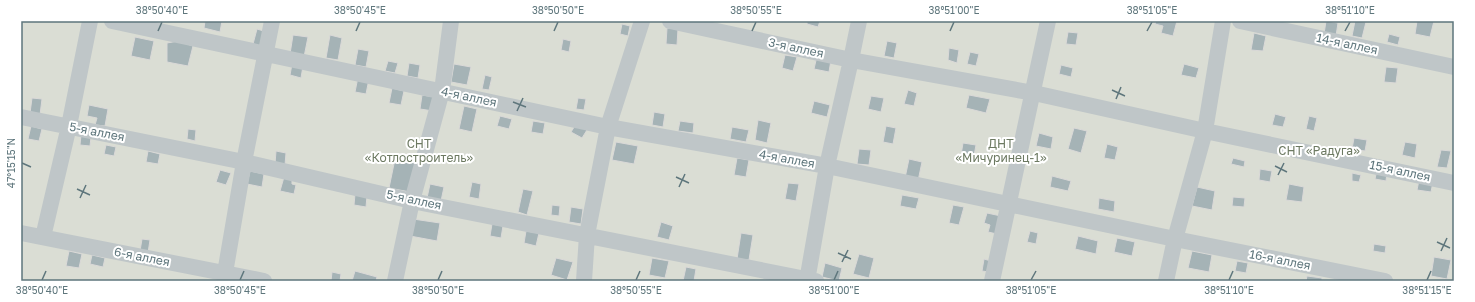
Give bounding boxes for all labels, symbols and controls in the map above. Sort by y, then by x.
text: 38°50'40"E [136,4,188,16]
text: 38°50'45"E [334,4,386,16]
text: 38°50'50"E [532,4,584,16]
text: 38°50'55"E [730,4,782,16]
text: 38°51'00"E [928,4,980,16]
text: 38°51'05"E [1127,4,1177,16]
text: 38°51'10"E [1325,4,1375,16]
street label: 14-я аллея [1315,30,1379,57]
street label: 3-я аллея [767,34,825,61]
street label: 4-я аллея [440,83,498,110]
street label: 5-я аллея [68,119,126,144]
park label: СНТ «Котлостроитель» [365,136,474,165]
park label: ДНТ «Мичуринец-1» [955,136,1047,165]
text: 47°15'15"N [5,138,17,188]
park label: СНТ «Радуга» [1278,143,1360,158]
street label: 4-я аллея [758,146,816,171]
street label: 15-я аллея [1368,157,1432,184]
street label: 5-я аллея [385,186,443,213]
street label: 6-я аллея [113,244,171,269]
street label: 16-я аллея [1248,246,1312,273]
text: 38°50'40"E [16,284,68,296]
text: 38°50'45"E [214,284,266,296]
text: 38°50'50"E [412,284,464,296]
text: 38°50'55"E [610,284,662,296]
text: 38°51'00"E [808,284,860,296]
text: 38°51'05"E [1006,284,1056,296]
text: 38°51'10"E [1204,284,1254,296]
text: 38°51'15"E [1402,284,1452,296]

